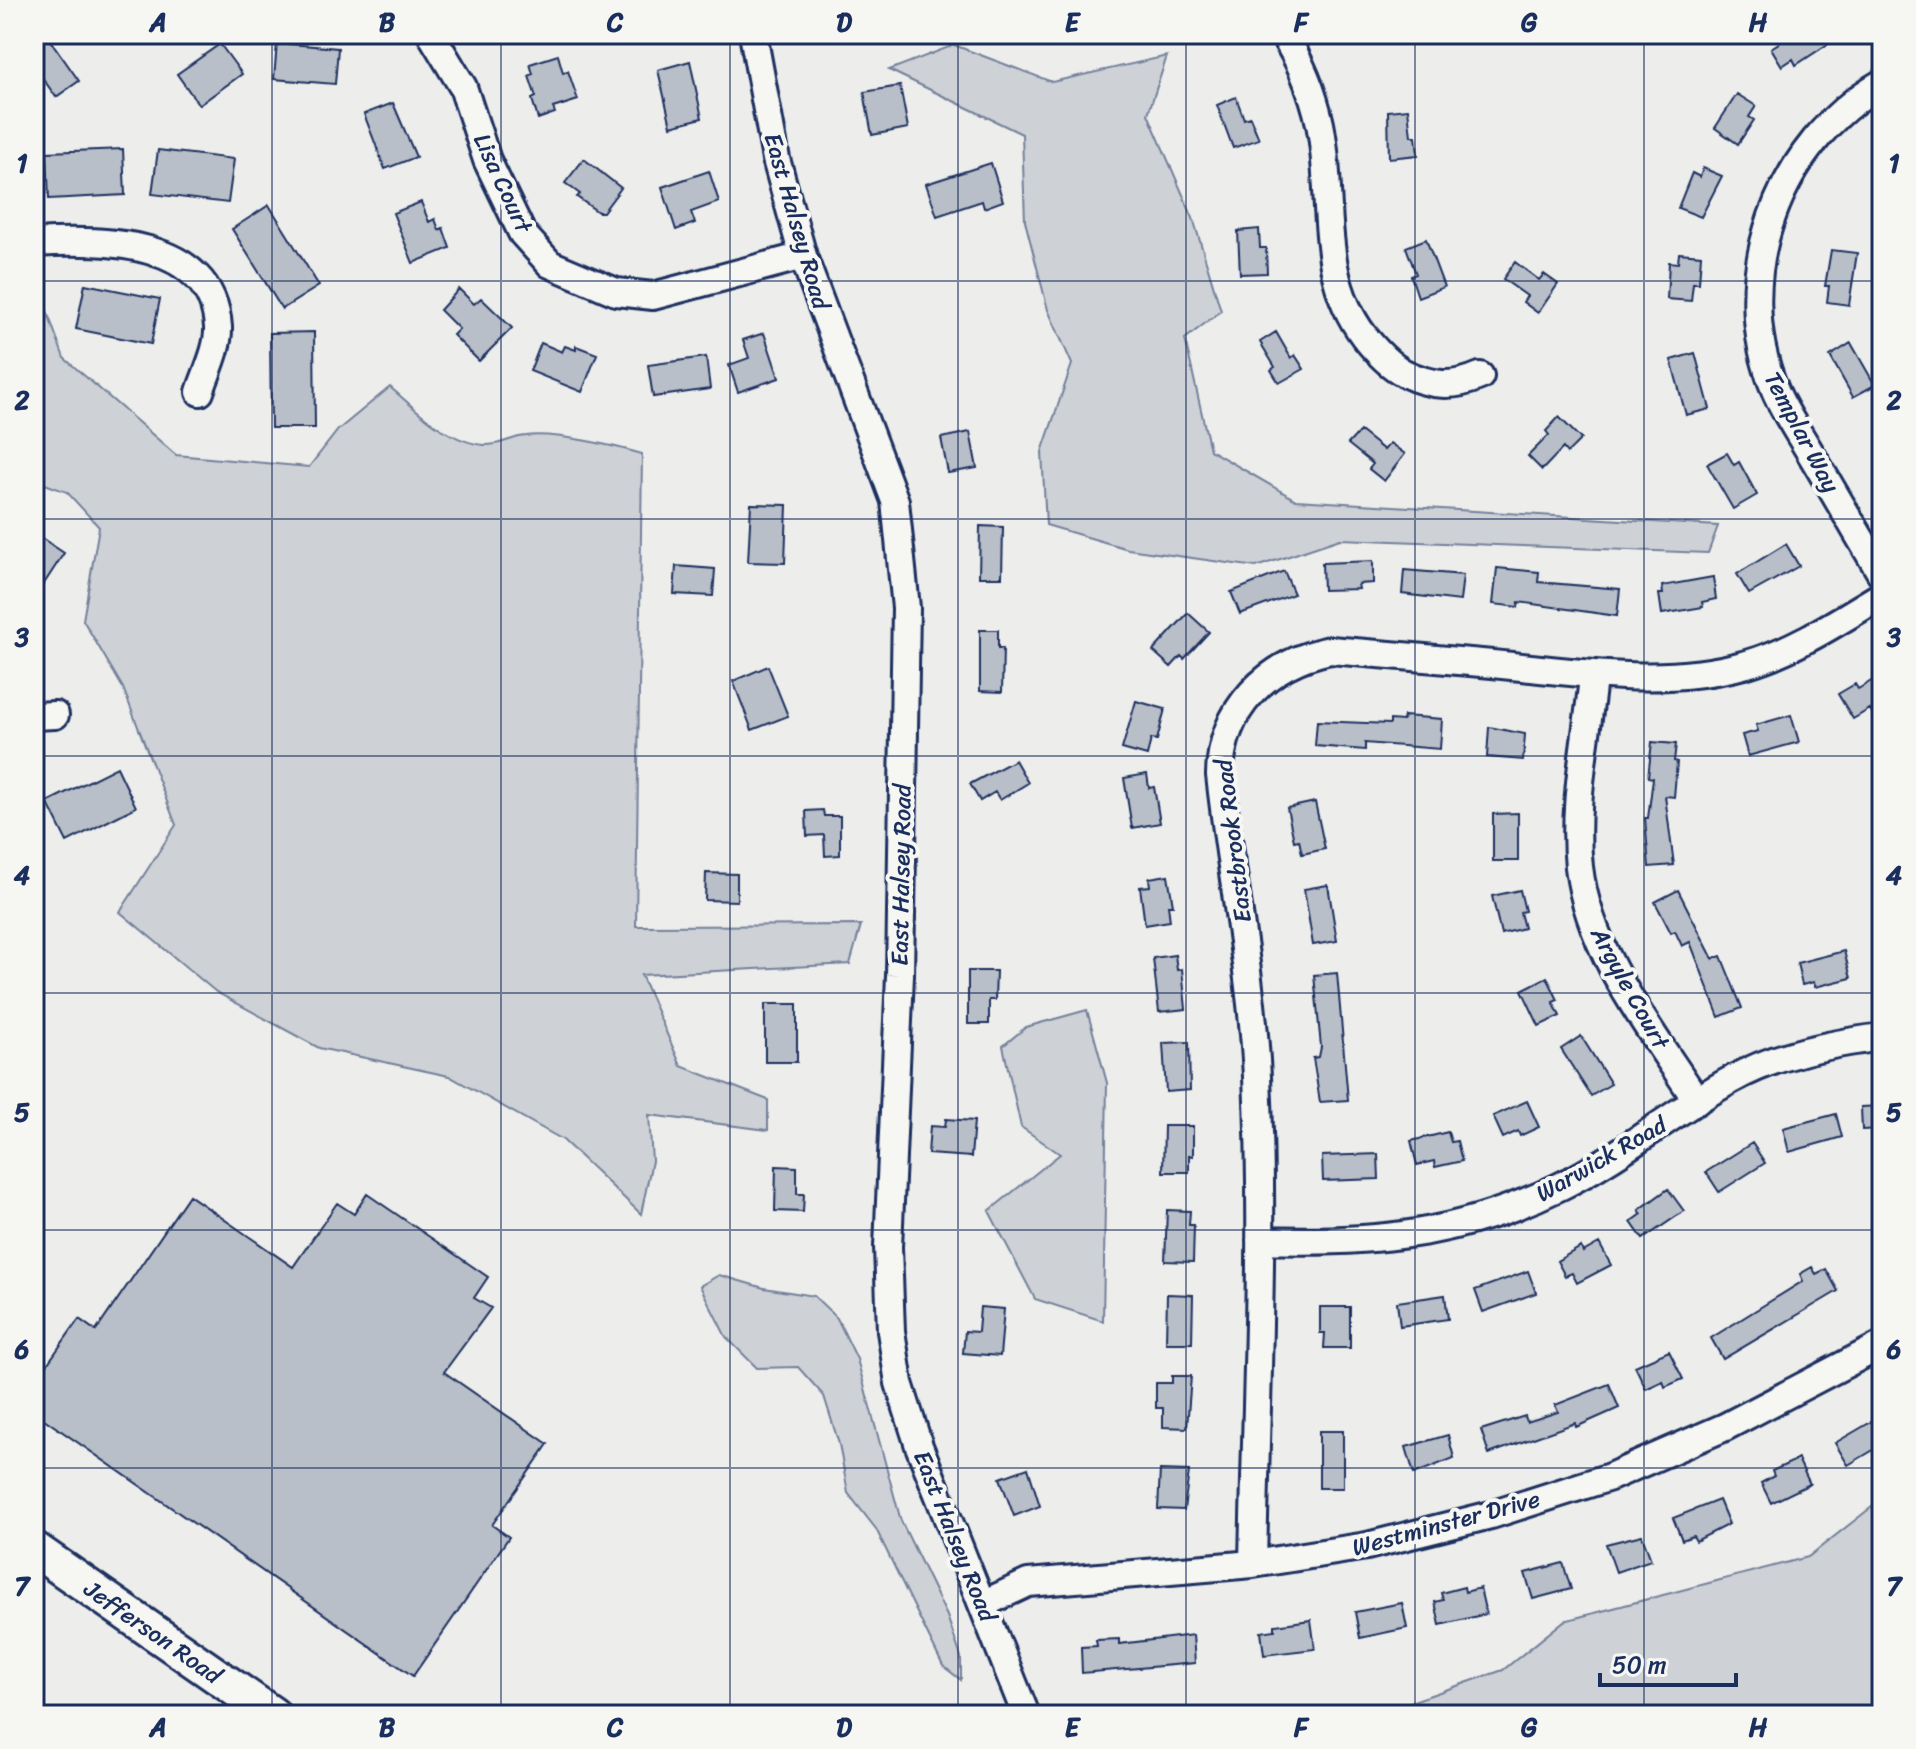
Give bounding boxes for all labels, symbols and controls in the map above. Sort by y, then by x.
text: A [148,0,167,45]
text: B [379,0,396,45]
text: C [606,0,624,45]
text: D [836,0,852,45]
text: E [1065,0,1082,45]
text: F [1293,0,1310,45]
text: G [1521,0,1538,45]
text: H [1749,0,1768,45]
street label: Lisa Court [462,126,545,241]
street label: East Halsey Road [752,128,843,315]
text: 1 [16,140,28,186]
text: 1 [1888,140,1900,186]
street label: Templar Way [1752,364,1852,501]
text: 2 [13,377,30,423]
text: 2 [1885,377,1902,423]
text: 3 [14,614,30,660]
text: 3 [1886,614,1902,660]
street label: Eastbrook Road [1202,756,1264,925]
street label: East Halsey Road [878,782,924,966]
text: 4 [14,852,30,898]
text: 4 [1886,852,1902,898]
street label: Argyle Court [1578,918,1682,1058]
text: 5 [14,1089,30,1135]
text: 5 [1886,1089,1902,1135]
street label: Warwick Road [1527,1104,1676,1214]
text: 6 [14,1326,30,1372]
text: 6 [1886,1326,1902,1372]
street label: East Halsey Road [901,1444,1009,1629]
street label: Westminster Drive [1347,1478,1545,1568]
text: 7 [15,1563,32,1609]
text: 7 [1887,1563,1904,1609]
street label: Jefferson Road [74,1568,233,1697]
scale bar [1600,1637,1736,1687]
text: 50 m [1612,1644,1667,1686]
text: A [148,1704,167,1749]
text: B [379,1704,396,1749]
text: C [606,1704,624,1749]
text: D [836,1704,852,1749]
text: E [1065,1704,1082,1749]
text: F [1293,1704,1310,1749]
text: G [1521,1704,1538,1749]
text: H [1749,1704,1768,1749]

